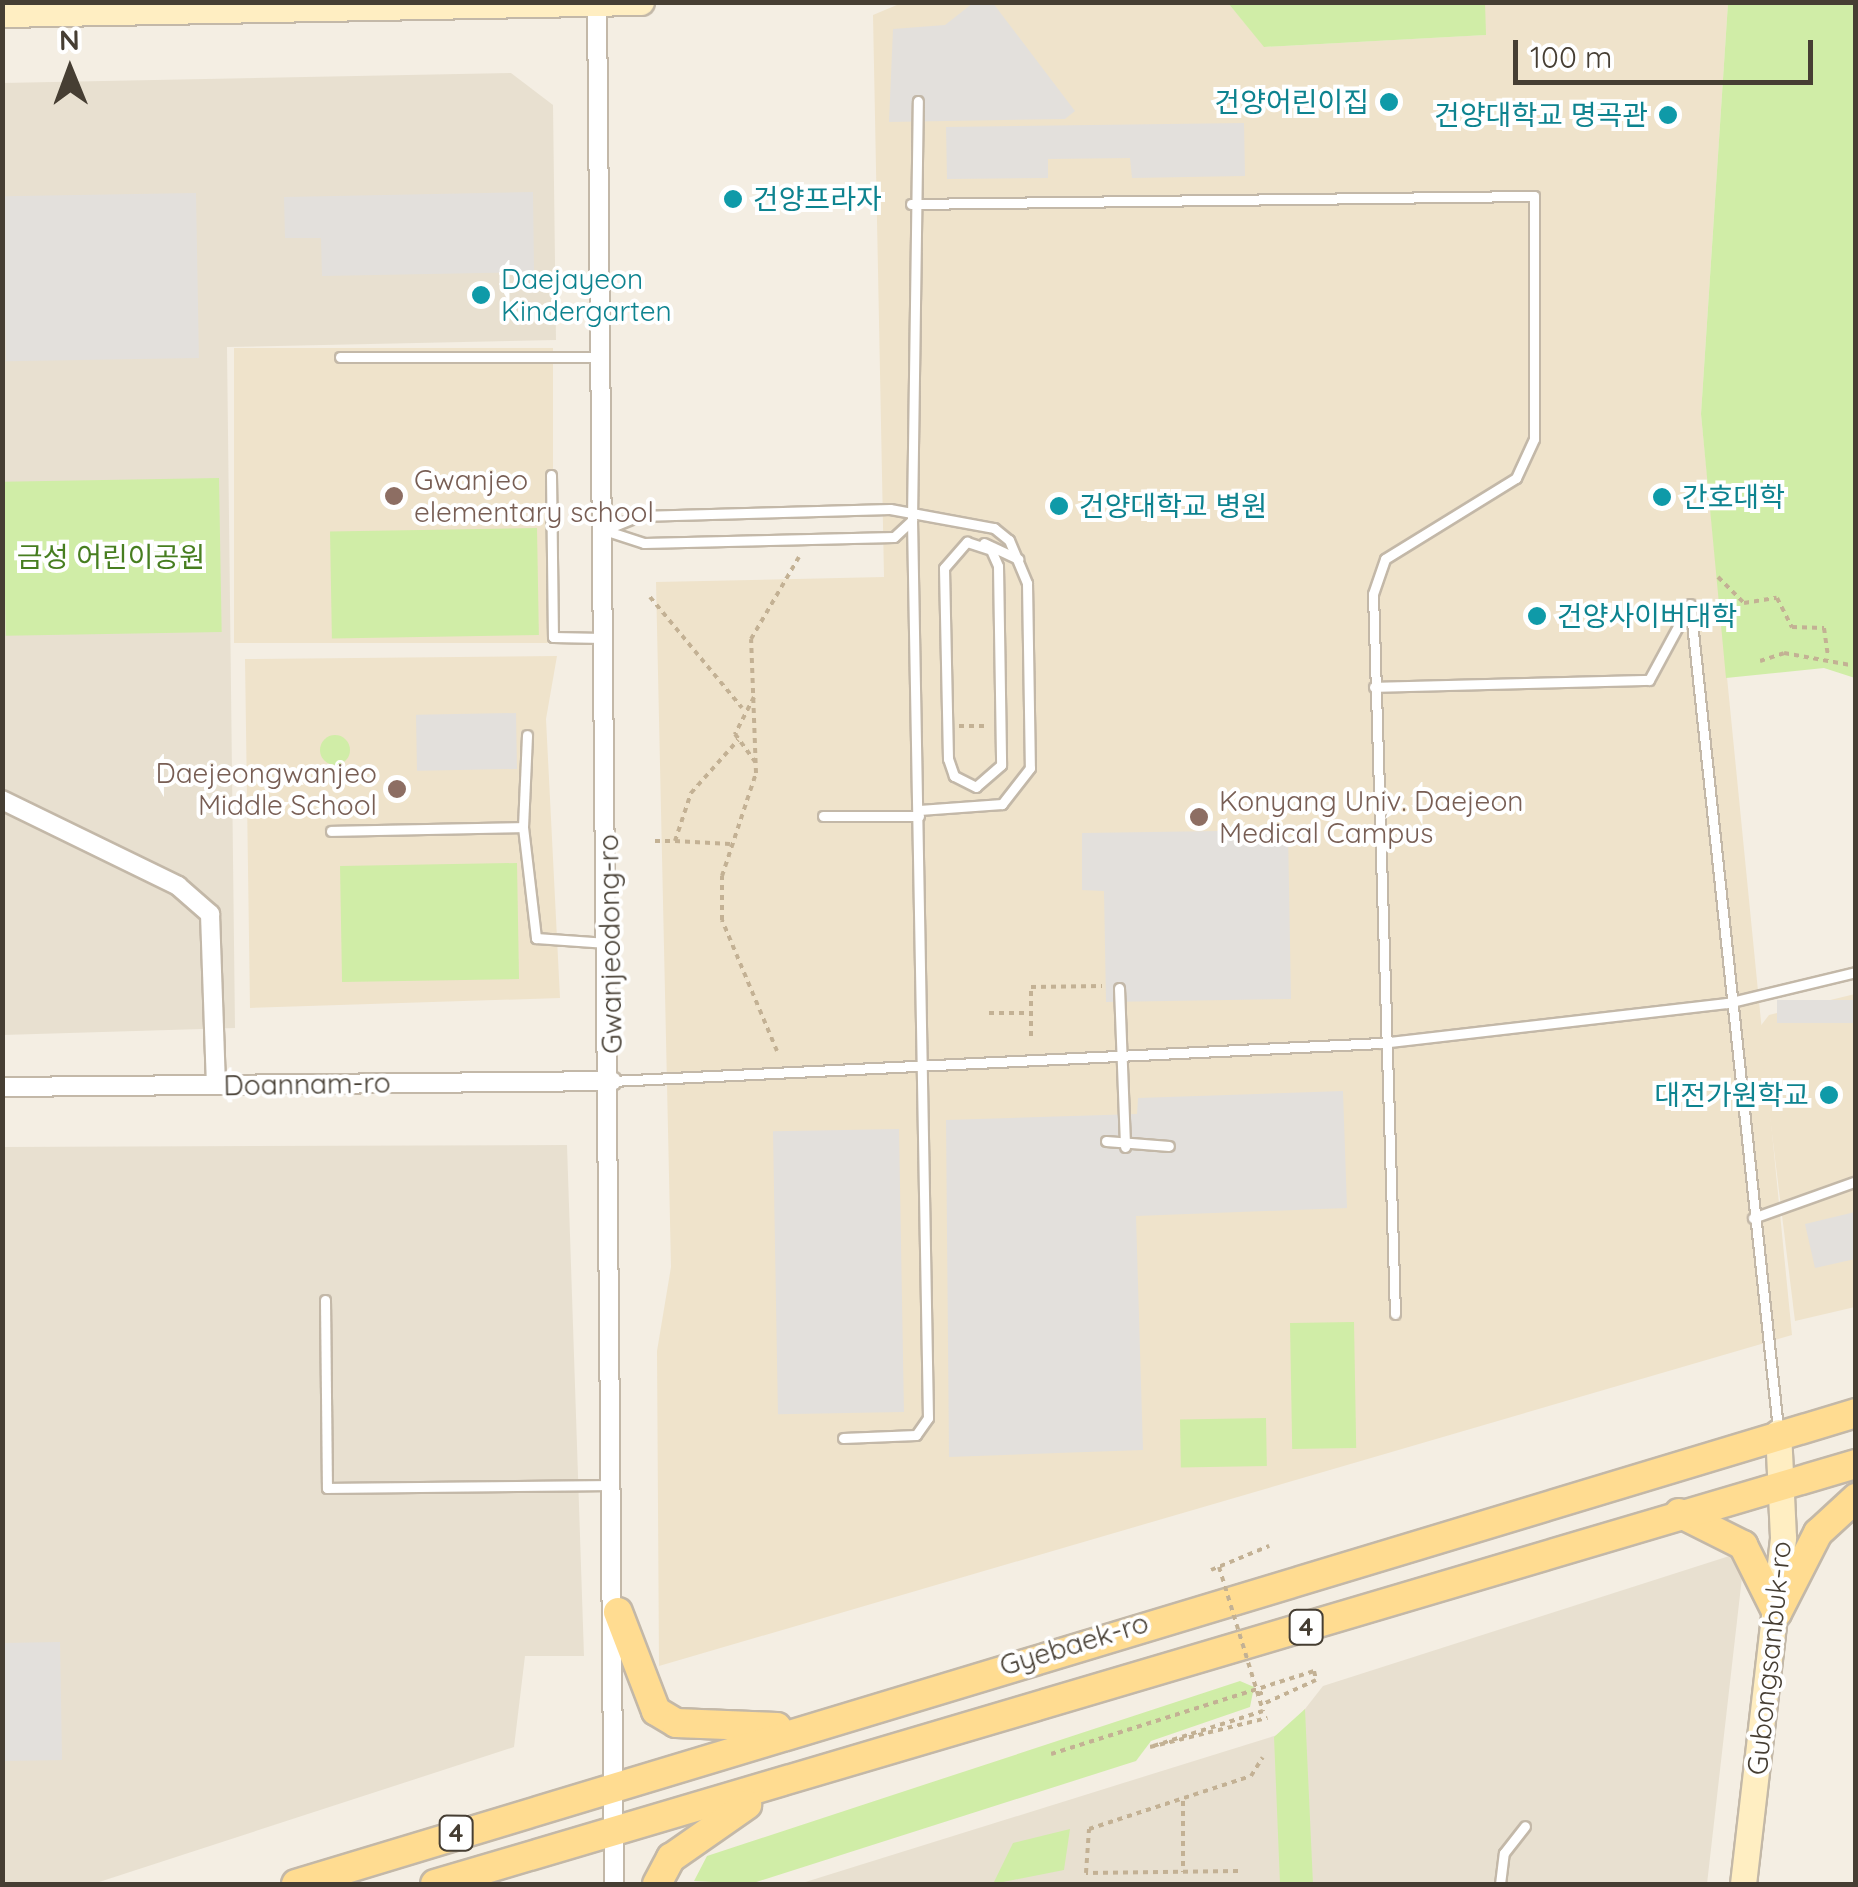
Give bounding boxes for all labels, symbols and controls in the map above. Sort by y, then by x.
north arrow [20,20,120,120]
scale bar [1518,20,1818,82]
text: N [59,22,80,57]
text: 100 m [1530,38,1612,76]
place label: 건양어린이집 [1214,85,1369,119]
marker: 건양어린이집 [1378,91,1400,113]
place label: 건양대학교 명곡관 [1434,98,1648,132]
marker: 건양대학교 명곡관 [1657,104,1679,126]
place label: 건양프라자 [753,182,882,216]
marker: 건양프라자 [722,188,744,210]
place label: Daejayeon Kindergarten [501,262,672,328]
marker: Daejayeon Kindergarten [470,284,492,306]
place label: Gwanjeo elementary school [414,463,654,529]
place label: 간호대학 [1682,480,1785,514]
marker: Gwanjeo elementary school [383,485,405,507]
marker: 간호대학 [1651,486,1673,508]
place label: 건양대학교 병원 [1079,489,1267,523]
marker: 건양대학교 병원 [1048,495,1070,517]
park label: 금성 어린이공원 [17,540,205,574]
place label: 건양사이버대학 [1557,599,1737,633]
marker: 건양사이버대학 [1526,605,1548,627]
place label: Daejeongwanjeo Middle School [156,756,377,822]
marker: Daejeongwanjeo Middle School [386,778,408,800]
place label: Konyang Univ. Daejeon Medical Campus [1219,784,1523,850]
marker: Konyang Univ. Daejeon Medical Campus [1188,806,1210,828]
street label: Gwanjeodong-ro [591,834,629,1054]
street label: Doannam-ro [223,1066,391,1102]
place label: 대전가원학교 [1654,1078,1809,1112]
marker: 대전가원학교 [1818,1084,1840,1106]
street label: Gubongsanbuk-ro [1740,1539,1798,1777]
street label: Gyebaek-ro [996,1605,1152,1683]
road number: 4 [1288,1607,1324,1647]
road number: 4 [438,1813,474,1853]

